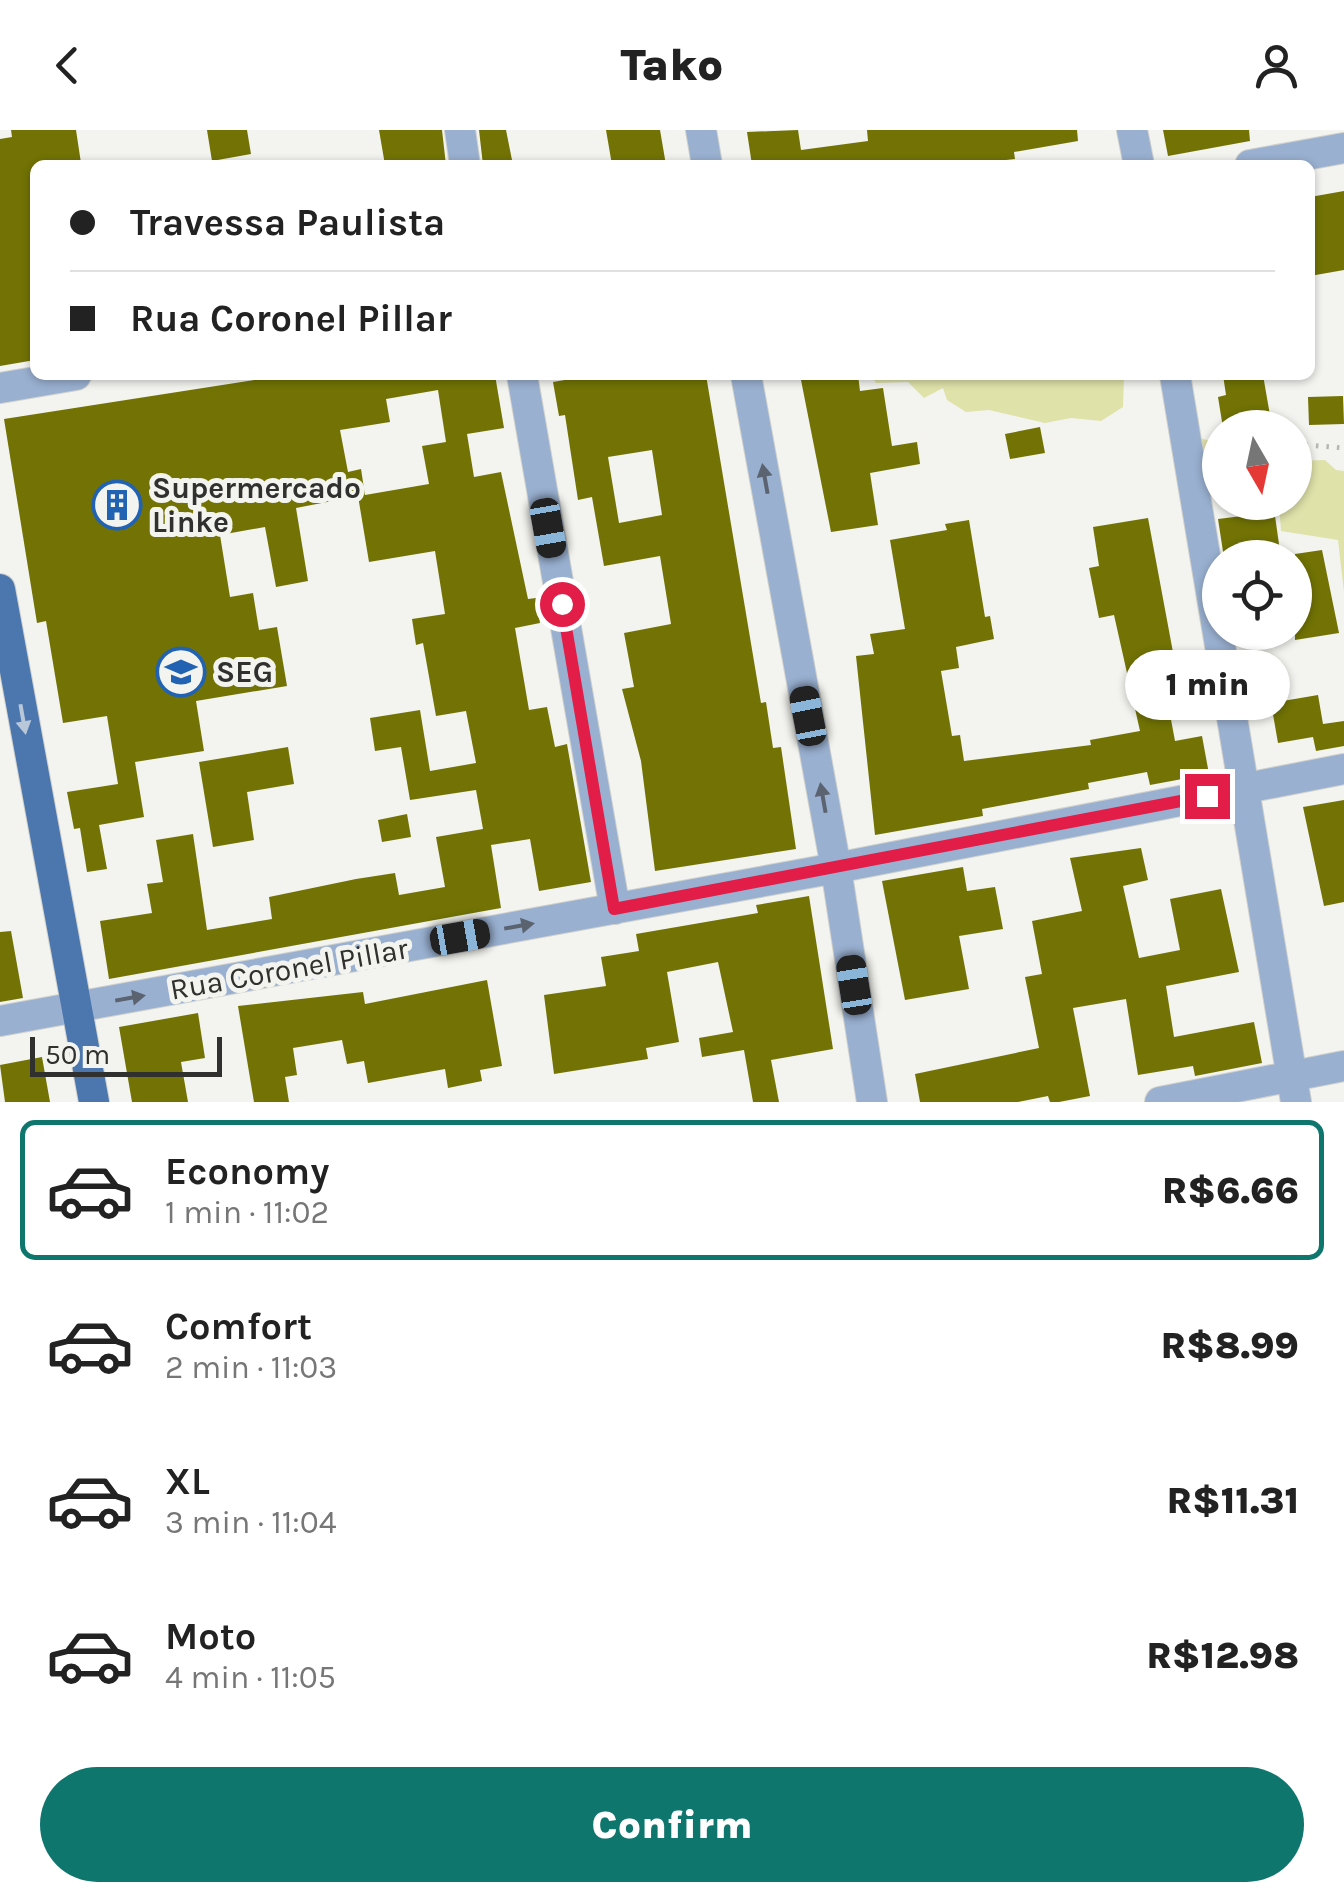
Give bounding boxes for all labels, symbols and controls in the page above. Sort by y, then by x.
icon: back [40,38,95,93]
icon: person [1249,38,1304,93]
text: Tako [620,39,724,91]
text: Travessa Paulista [130,200,445,245]
text: Rua Coronel Pillar [130,296,452,341]
north arrow [1202,410,1312,520]
map controls [1202,410,1312,650]
one-way arrow [757,462,772,494]
place label: Supermercado Linke [152,470,361,540]
building icon: Supermercado Linke [91,479,143,531]
car [528,496,568,560]
button: locate [1202,540,1312,650]
route start [540,582,585,627]
school or university icon: SEG [155,646,207,698]
callout: 1 min [1124,651,1290,721]
place label: SEG [216,654,273,690]
text: 1 min [1166,666,1249,703]
car [788,684,828,748]
one-way arrow [16,704,32,735]
route end [1185,774,1230,819]
one-way arrow [815,782,830,814]
car [428,917,492,957]
one-way arrow [504,918,535,933]
street label: Rua Coronel Pillar [167,930,411,1008]
car [834,953,874,1017]
one-way arrow [115,990,147,1005]
scale bar [30,1032,222,1076]
text: 50 m [45,1038,110,1071]
icon: car [45,1145,135,1235]
text: Economy [165,1149,329,1194]
text: R$6.66 [1162,1168,1299,1213]
text: 1 min · 11:02 [165,1194,329,1231]
icon: car [45,1300,135,1390]
text: Comfort [165,1304,312,1349]
text: R$8.99 [1161,1323,1299,1368]
text: 2 min · 11:03 [165,1349,337,1386]
icon: car [45,1455,135,1545]
text: XL [165,1459,210,1504]
text: R$11.31 [1166,1478,1299,1523]
text: 3 min · 11:04 [165,1504,337,1541]
icon: car [45,1610,135,1700]
text: Moto [165,1614,256,1659]
text: R$12.98 [1146,1633,1299,1678]
text: 4 min · 11:05 [165,1659,336,1696]
button: Confirm [40,1767,1304,1882]

